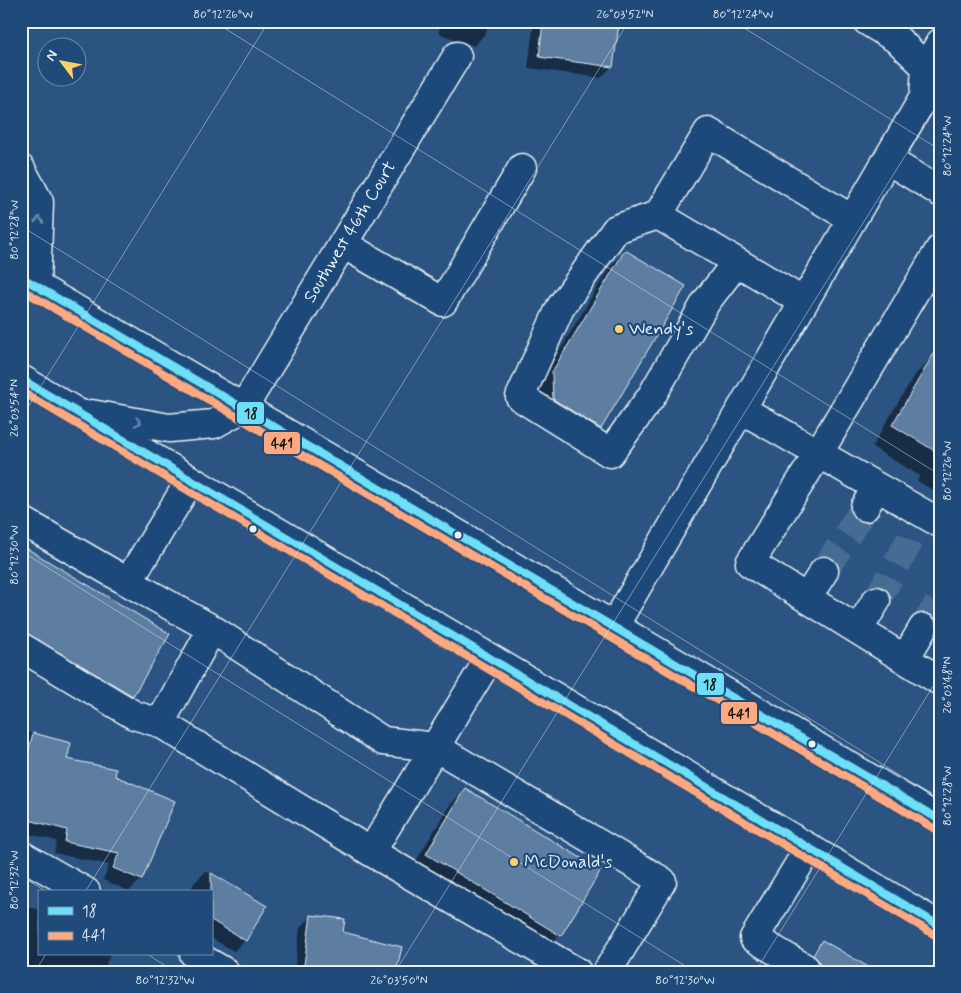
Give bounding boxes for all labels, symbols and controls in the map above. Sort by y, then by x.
text: 80°12'26"W [193,7,253,23]
text: 26°03'52"N [597,7,653,23]
text: 80°12'24"W [713,7,773,23]
north arrow [38,38,88,88]
text: N [42,47,62,64]
text: 80°12'24"W [940,116,956,176]
street label: Southwest 46th Court [298,157,402,307]
text: 80°12'28"W [7,200,23,260]
one-way arrow [33,215,44,223]
place label: Wendy's [629,317,693,341]
marker: Wendy's [613,323,625,335]
text: 26°03'54"N [7,379,23,437]
line badge: 18 [236,401,265,425]
text: 18 [244,405,258,423]
one-way arrow [133,417,142,427]
line badge: 441 [263,431,301,455]
text: 441 [271,435,293,453]
text: 80°12'26"W [940,441,956,501]
unlabelled marker [248,524,258,534]
text: 80°12'30"W [7,525,23,585]
unlabelled marker [453,530,463,540]
text: 26°03'48"N [940,657,956,713]
line badge: 18 [696,672,725,696]
text: 18 [703,676,717,694]
line badge: 441 [720,701,758,725]
text: 441 [728,705,750,723]
unlabelled marker [807,739,817,749]
text: 80°12'28"W [940,766,956,826]
text: 80°12'32"W [7,850,23,909]
place label: McDonald's [524,850,612,874]
marker: McDonald's [508,856,520,868]
legend [38,890,212,956]
text: 18 [82,902,97,922]
text: 441 [82,926,106,946]
text: 80°12'32"W [136,973,195,989]
text: 26°03'50"N [370,973,428,989]
text: 80°12'30"W [655,973,715,989]

